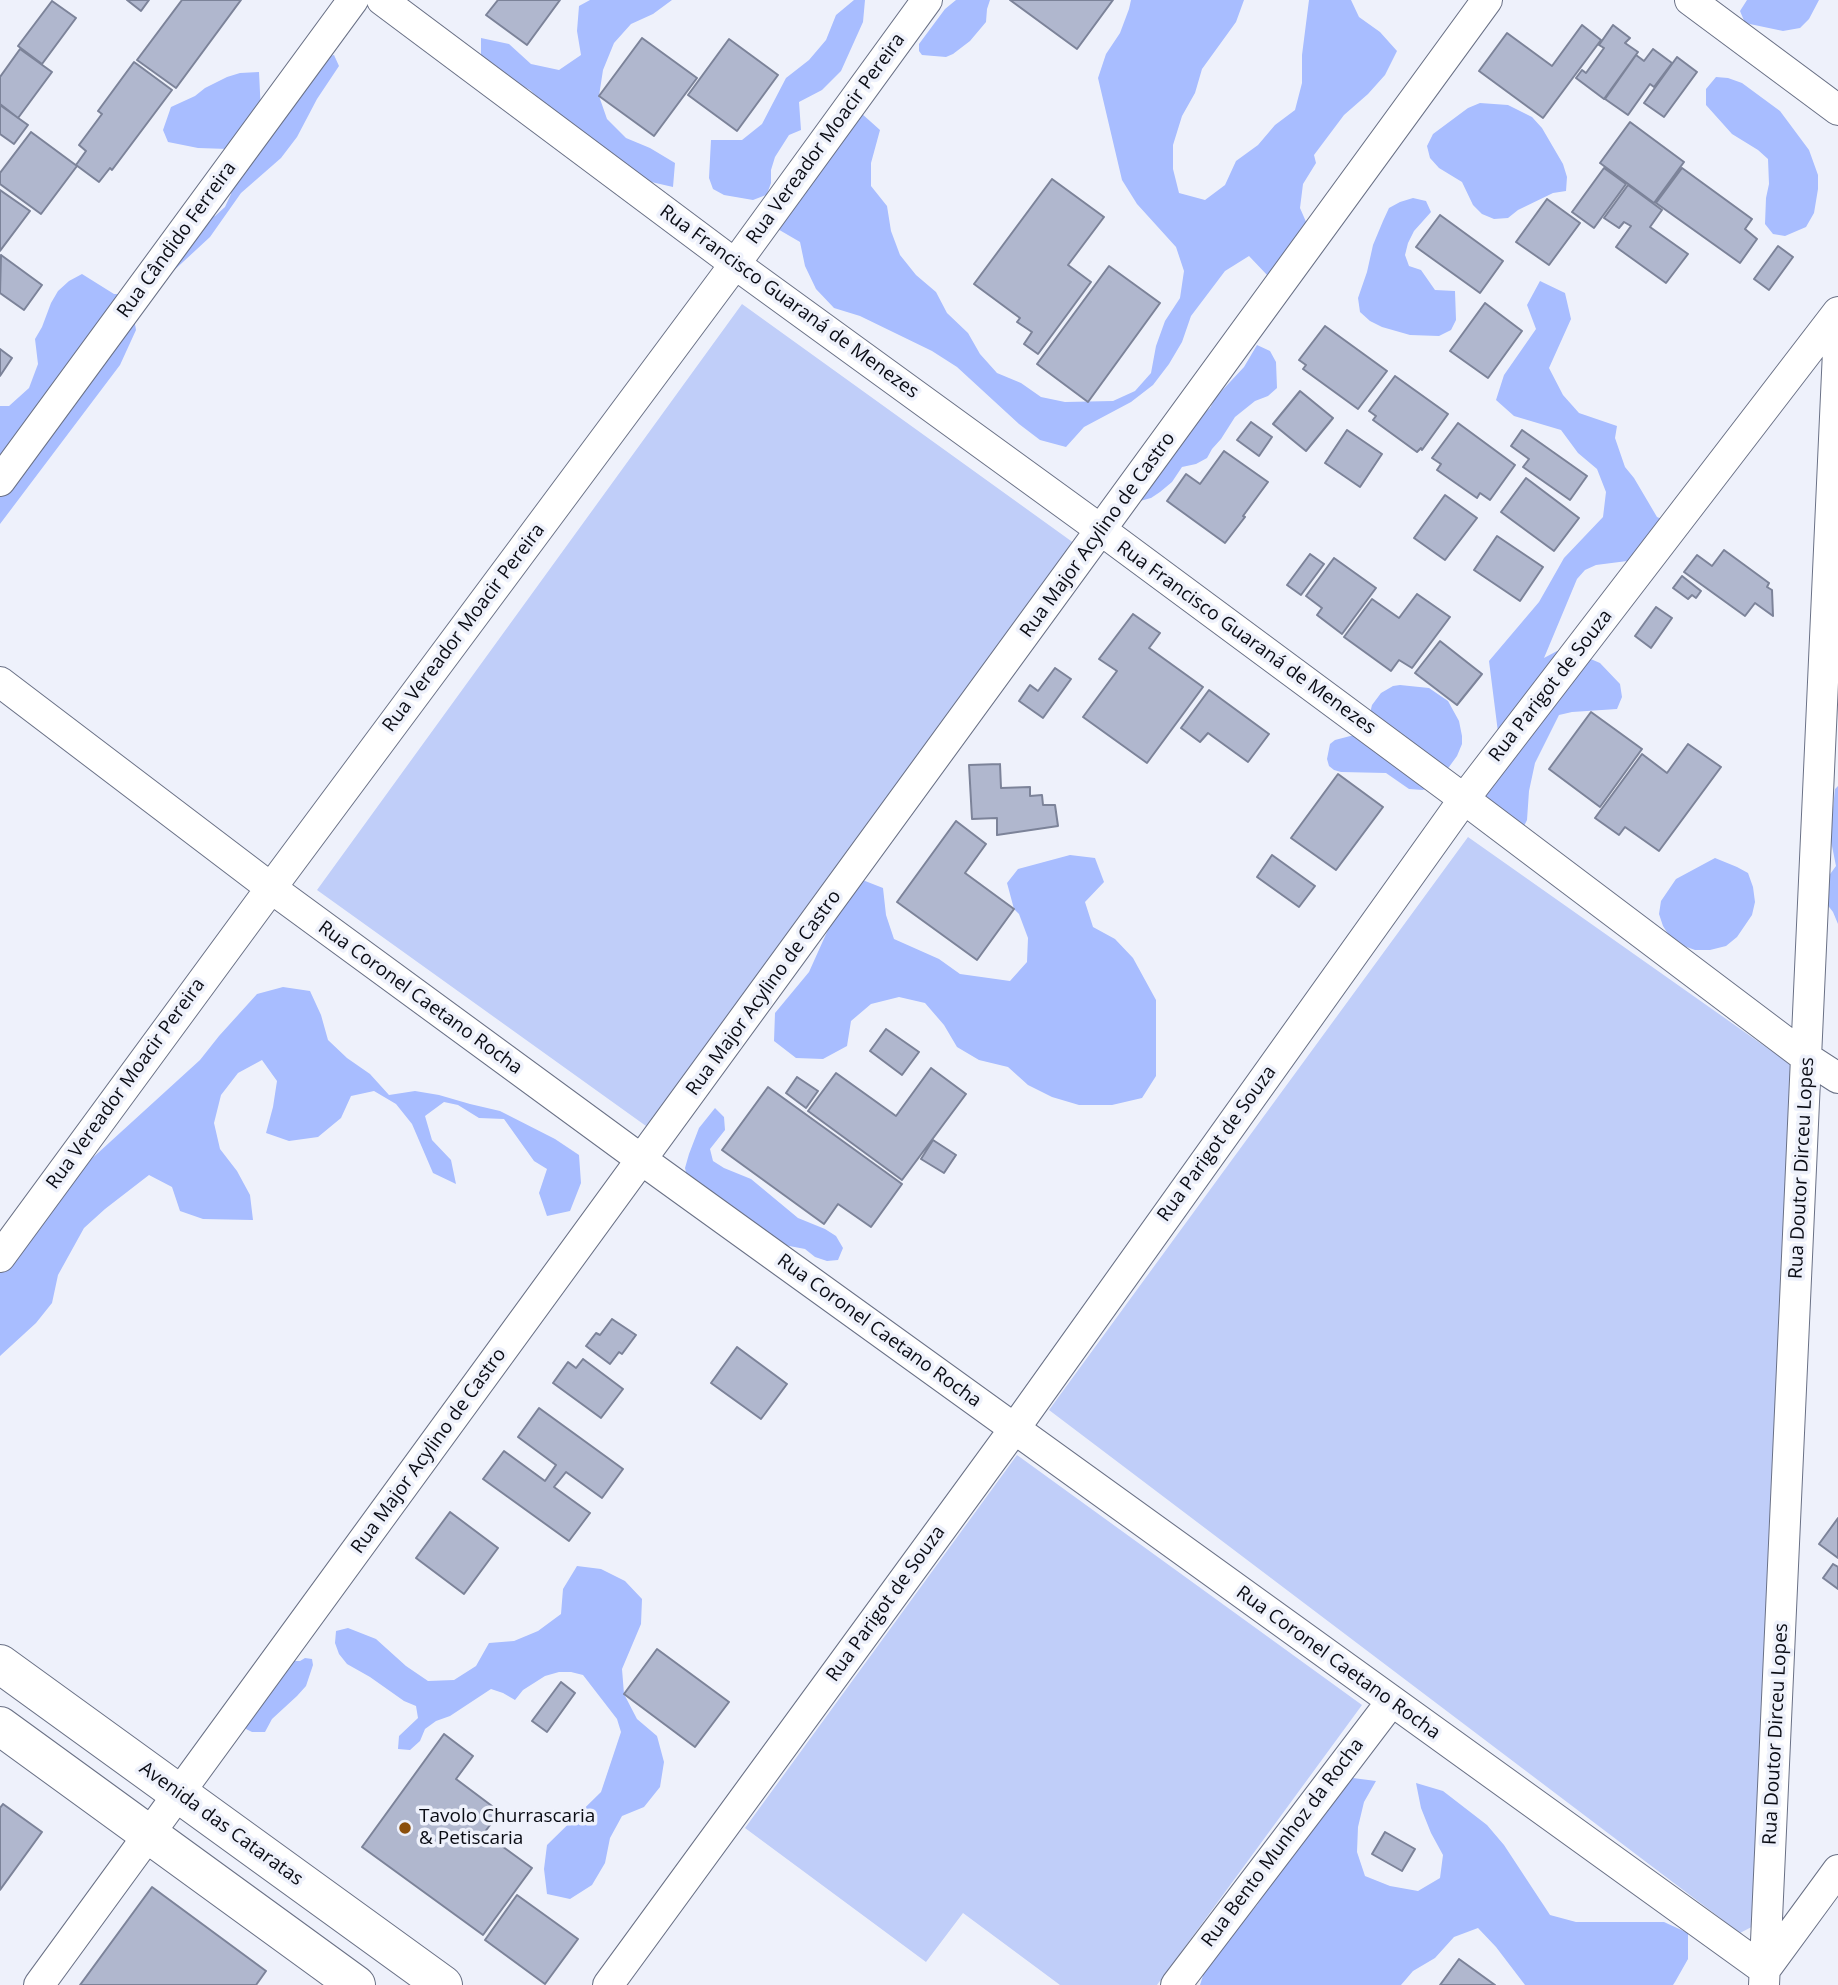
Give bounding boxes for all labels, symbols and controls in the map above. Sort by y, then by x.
street label: Rua Vereador Moacir Pereira [742,29,910,249]
street label: Rua Cândido Ferreira [113,158,241,322]
street label: Rua Francisco Guaraná de Menezes [655,200,923,404]
street label: Rua Major Acylino de Castro [1016,428,1180,642]
street label: Rua Vereador Moacir Pereira [378,519,550,737]
street label: Rua Francisco Guaraná de Menezes [1112,536,1380,740]
street label: Rua Parigot de Souza [1484,605,1618,767]
street label: Rua Major Acylino de Castro [682,886,846,1100]
street label: Rua Coronel Caetano Rocha [314,916,526,1080]
street label: Rua Vereador Moacir Pereira [42,974,210,1194]
street label: Rua Doutor Dirceu Lopes [1785,1057,1819,1279]
street label: Rua Parigot de Souza [1153,1062,1281,1226]
street label: Rua Coronel Caetano Rocha [773,1249,985,1413]
street label: Rua Major Acylino de Castro [347,1344,511,1558]
street label: Rua Parigot de Souza [822,1522,950,1686]
street label: Rua Coronel Caetano Rocha [1232,1581,1444,1745]
street label: Rua Doutor Dirceu Lopes [1759,1623,1793,1845]
street label: Rua Bento Munhoz da Rocha [1197,1734,1369,1952]
street label: Avenida das Cataratas [135,1757,307,1891]
place label: Tavolo Churrascaria & Petiscaria [419,1806,595,1850]
marker: Tavolo Churrascaria & Petiscaria [397,1820,413,1836]

